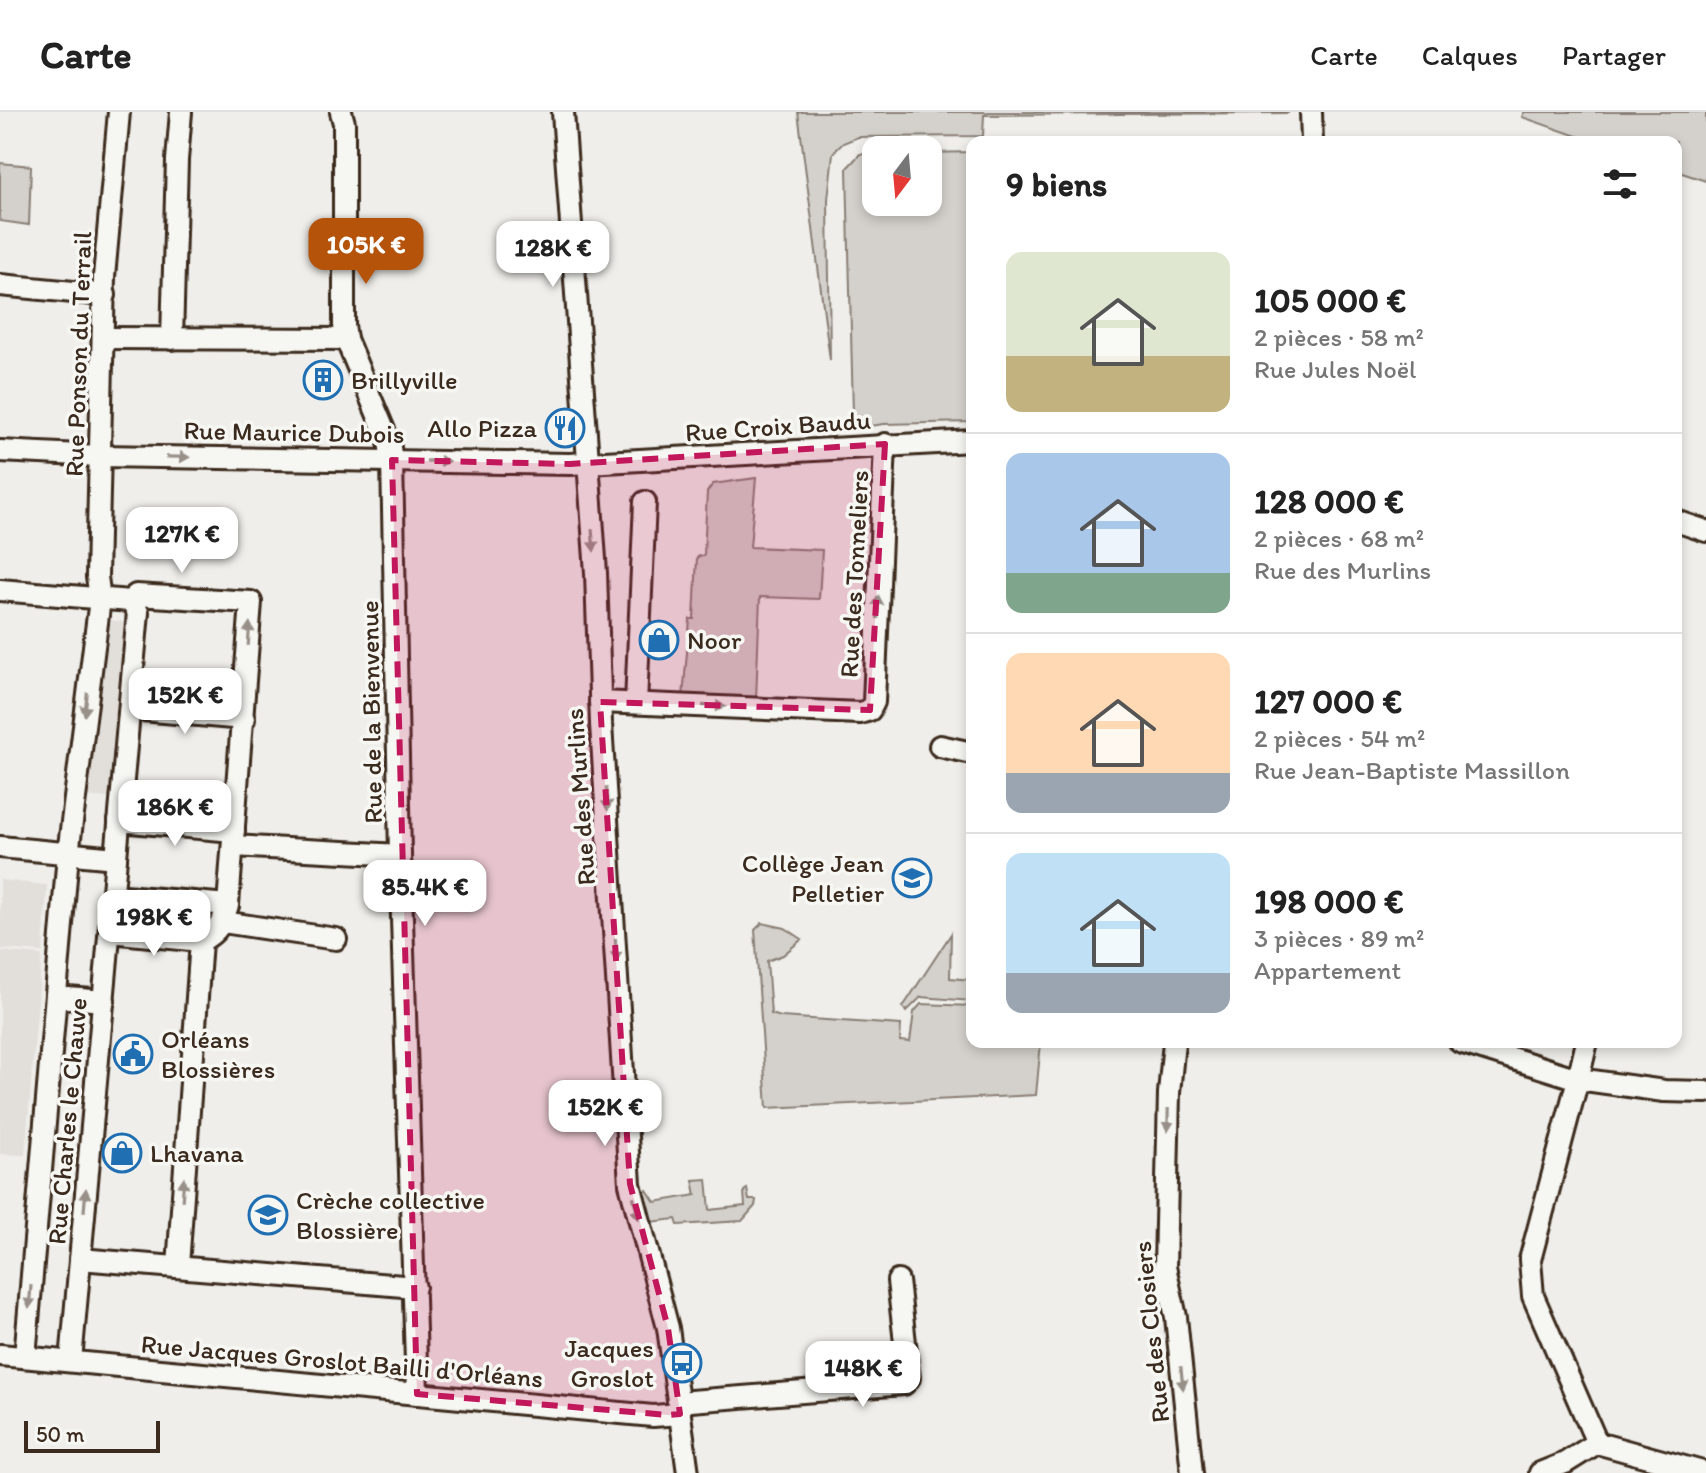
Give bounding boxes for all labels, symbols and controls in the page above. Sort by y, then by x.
text: Carte [40,32,132,78]
text: Carte [1310,38,1378,72]
text: Calques [1422,38,1518,72]
text: Partager [1562,38,1666,72]
north arrow [862,136,942,216]
map controls [862,136,942,216]
icon: filters [1598,162,1642,206]
text: 9 biens [1006,164,1107,205]
pin: 105K € [301,218,431,286]
pin: 128K € [488,221,618,289]
text: 105K € [326,228,406,260]
street label: Rue Ponson du Terrail [58,231,98,477]
text: 128K € [514,231,592,263]
text: 105 000 € [1254,280,1406,321]
icon: home [1070,284,1166,380]
text: 2 pièces · 58 m² [1254,321,1424,353]
text: Rue Jules Noël [1254,353,1416,385]
building icon: Brillyville [302,359,344,401]
place label: Brillyville [351,364,458,396]
street label: Rue Croix Baudu [684,404,872,448]
restaurant icon: Allo Pizza [544,407,586,449]
place label: Allo Pizza [427,412,537,444]
street label: Rue Maurice Dubois [183,414,405,450]
one-way arrow [166,451,191,463]
one-way arrow [426,454,451,467]
street label: Rue des Tonneliers [833,469,875,679]
text: 128 000 € [1254,481,1404,522]
icon: home [1070,485,1166,581]
pin: 127K € [117,507,247,575]
text: 127K € [144,517,220,549]
text: 2 pièces · 68 m² [1254,522,1424,554]
one-way arrow [587,528,600,553]
text: Rue des Murlins [1254,554,1431,586]
one-way arrow [871,594,884,619]
street label: Rue de la Bienvenue [353,600,389,824]
shop icon: Noor [638,619,680,661]
one-way arrow [243,621,256,646]
place label: Noor [687,624,742,656]
pin: 152K € [120,668,250,736]
text: 152K € [147,678,223,710]
text: 127 000 € [1254,681,1402,722]
icon: home [1070,685,1166,781]
one-way arrow [79,692,92,717]
one-way arrow [702,700,727,713]
street label: Rue des Murlins [558,707,602,887]
text: 2 pièces · 54 m² [1254,722,1425,754]
text: Rue Jean-Baptiste Massillon [1254,754,1570,786]
pin: 186K € [110,780,240,848]
one-way arrow [601,787,614,812]
text: 186K € [136,790,214,822]
place label: Collège Jean Pelletier [742,847,885,909]
school or university icon: Collège Jean Pelletier [891,857,933,899]
pin: 85.4K € [351,860,499,928]
text: 85.4K € [381,870,469,902]
text: 198 000 € [1254,881,1404,922]
icon: home [1070,885,1166,981]
pin: 198K € [89,890,219,958]
text: 198K € [115,900,193,932]
text: 3 pièces · 89 m² [1254,922,1424,954]
one-way arrow [610,938,623,963]
text: Appartement [1254,954,1401,986]
street label: Rue Charles le Chauve [40,996,94,1246]
place label: Orléans Blossières [161,1023,275,1085]
public building icon: Orléans Blossières [112,1033,154,1075]
pin: 152K € [540,1080,670,1148]
text: 152K € [567,1090,643,1122]
one-way arrow [1162,1108,1175,1133]
shop icon: Lhavana [101,1132,143,1174]
place label: Lhavana [150,1137,244,1169]
one-way arrow [177,1176,190,1201]
place label: Crèche collective Blossière [296,1184,485,1246]
one-way arrow [79,1187,92,1212]
school or university icon: Crèche collective Blossière [247,1194,289,1236]
one-way arrow [630,1196,642,1221]
street label: Rue des Closiers [1126,1240,1176,1424]
one-way arrow [23,1285,36,1310]
street label: Rue Jacques Groslot Bailli d'Orléans [140,1327,544,1395]
place label: Jacques Groslot [564,1332,654,1394]
pin: 148K € [798,1341,928,1409]
bus stop icon: Jacques Groslot [661,1342,703,1384]
text: 148K € [823,1351,903,1383]
one-way arrow [1176,1366,1189,1391]
scale bar [24,1417,160,1453]
text: 50 m [36,1421,85,1448]

